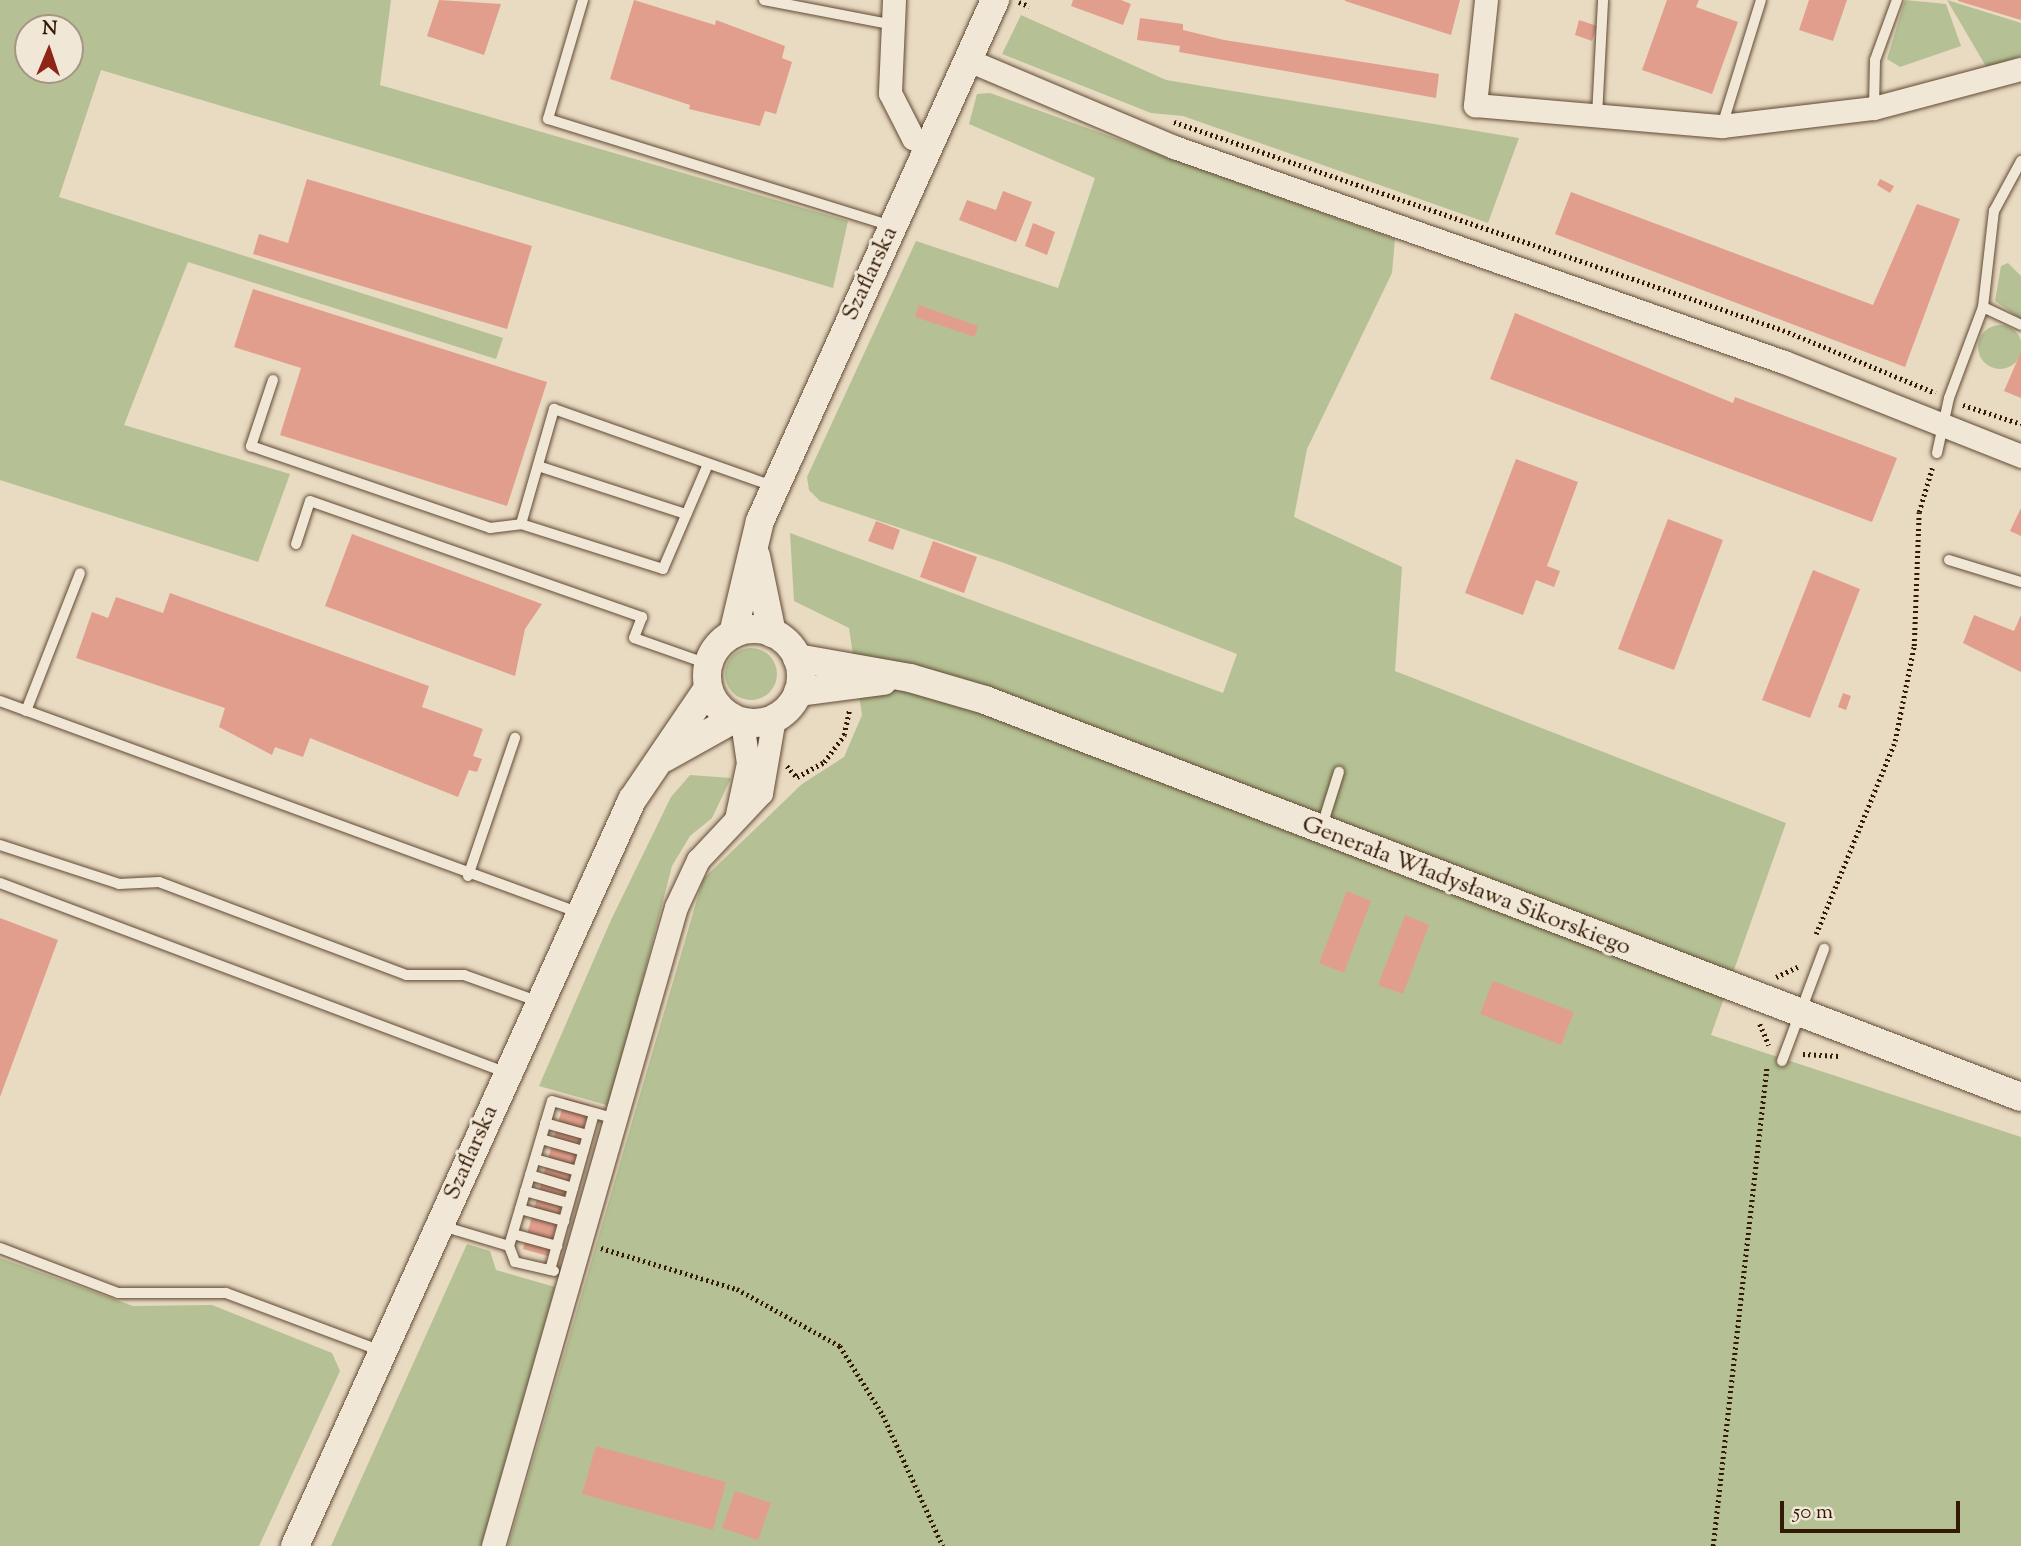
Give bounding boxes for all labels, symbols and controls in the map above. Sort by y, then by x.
north arrow [14,14,84,84]
text: N [42,16,58,43]
street label: Szaflarska [837,222,905,326]
street label: Generała Władysława Sikorskiego [1297,811,1635,963]
street label: Szaflarska [438,1101,506,1205]
scale bar [1783,1486,1963,1530]
text: 50 m [1793,1498,1833,1528]

